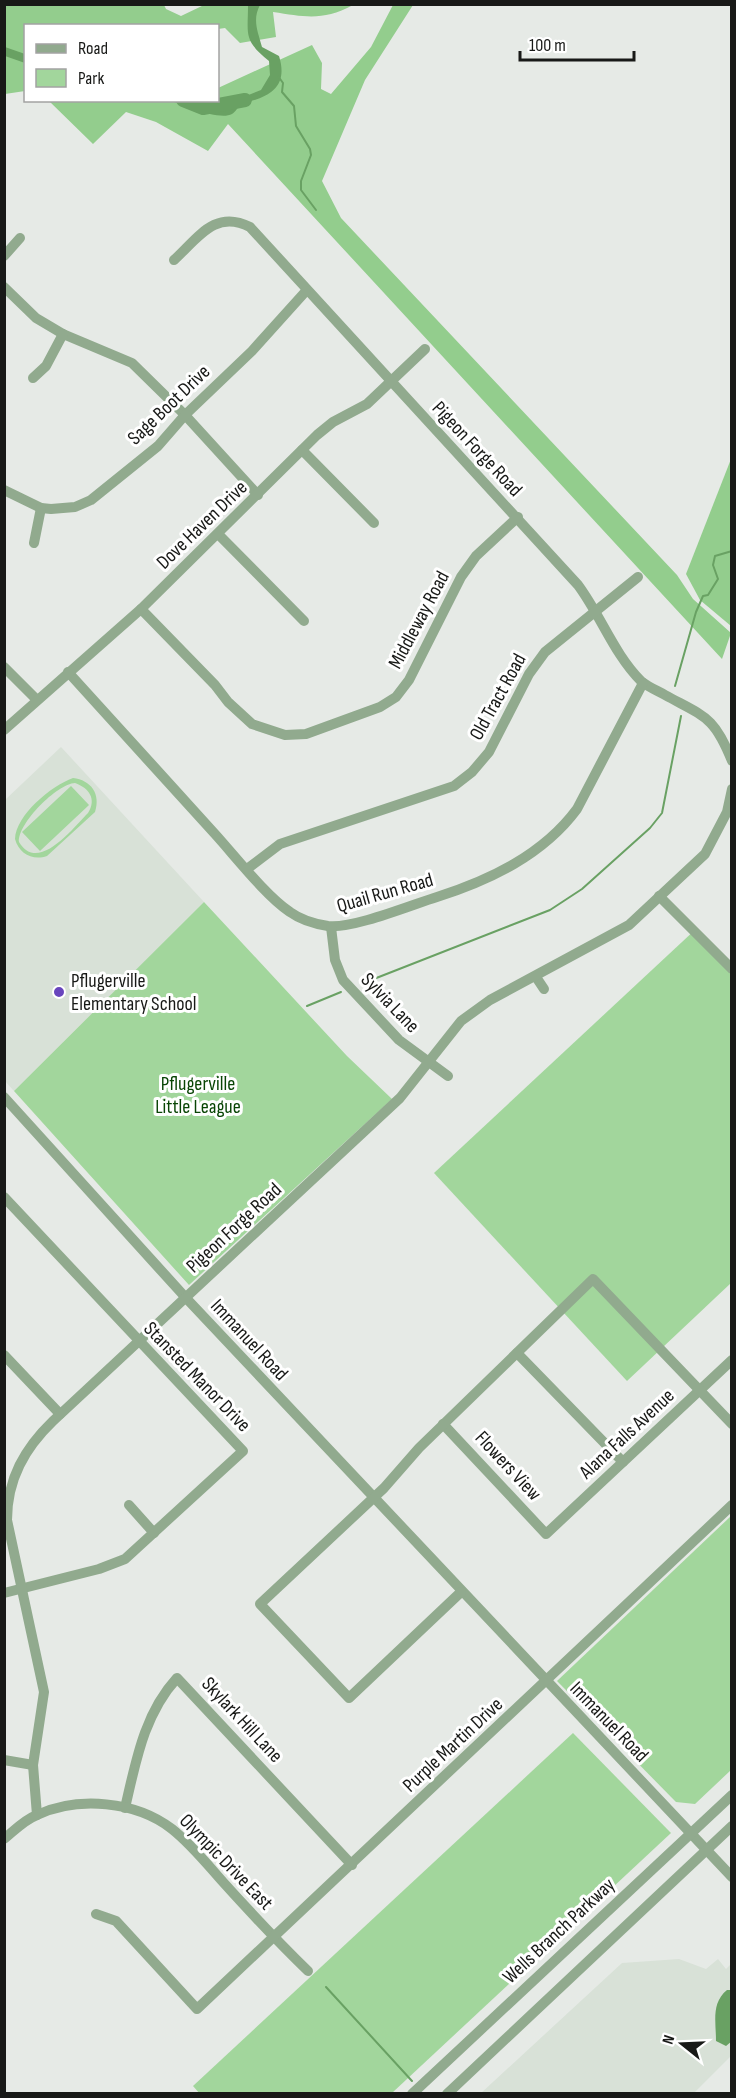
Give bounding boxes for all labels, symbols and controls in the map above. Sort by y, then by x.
legend [24,24,219,102]
scale bar [520,24,634,62]
text: 100 m [529,35,566,56]
text: Road [78,38,108,59]
text: Park [78,68,104,89]
street label: Sage Boot Drive [123,360,215,450]
street label: Pigeon Forge Road [427,396,527,502]
street label: Dove Haven Drive [152,476,252,574]
street label: Middleway Road [383,567,455,673]
street label: Old Tract Road [464,649,532,745]
street label: Quail Run Road [334,868,436,918]
street label: Sylvia Lane [356,968,424,1038]
place label: Pflugerville Elementary School [71,969,197,1016]
marker: Pflugerville Elementary School [52,985,66,999]
park label: Pflugerville Little League [155,1072,241,1119]
street label: Pigeon Forge Road [181,1178,287,1278]
street label: Immanuel Road [205,1294,293,1386]
street label: Stansted Manor Drive [138,1317,256,1437]
street label: Alana Falls Avenue [574,1384,680,1485]
street label: Flowers View [470,1426,546,1506]
street label: Skylark Hill Lane [196,1672,288,1768]
street label: Immanuel Road [565,1677,653,1767]
street label: Purple Martin Drive [398,1693,508,1797]
street label: Olympic Drive East [174,1809,278,1915]
street label: Wells Branch Parkway [498,1873,620,1989]
north arrow [652,2014,712,2074]
text: N [659,2033,680,2047]

